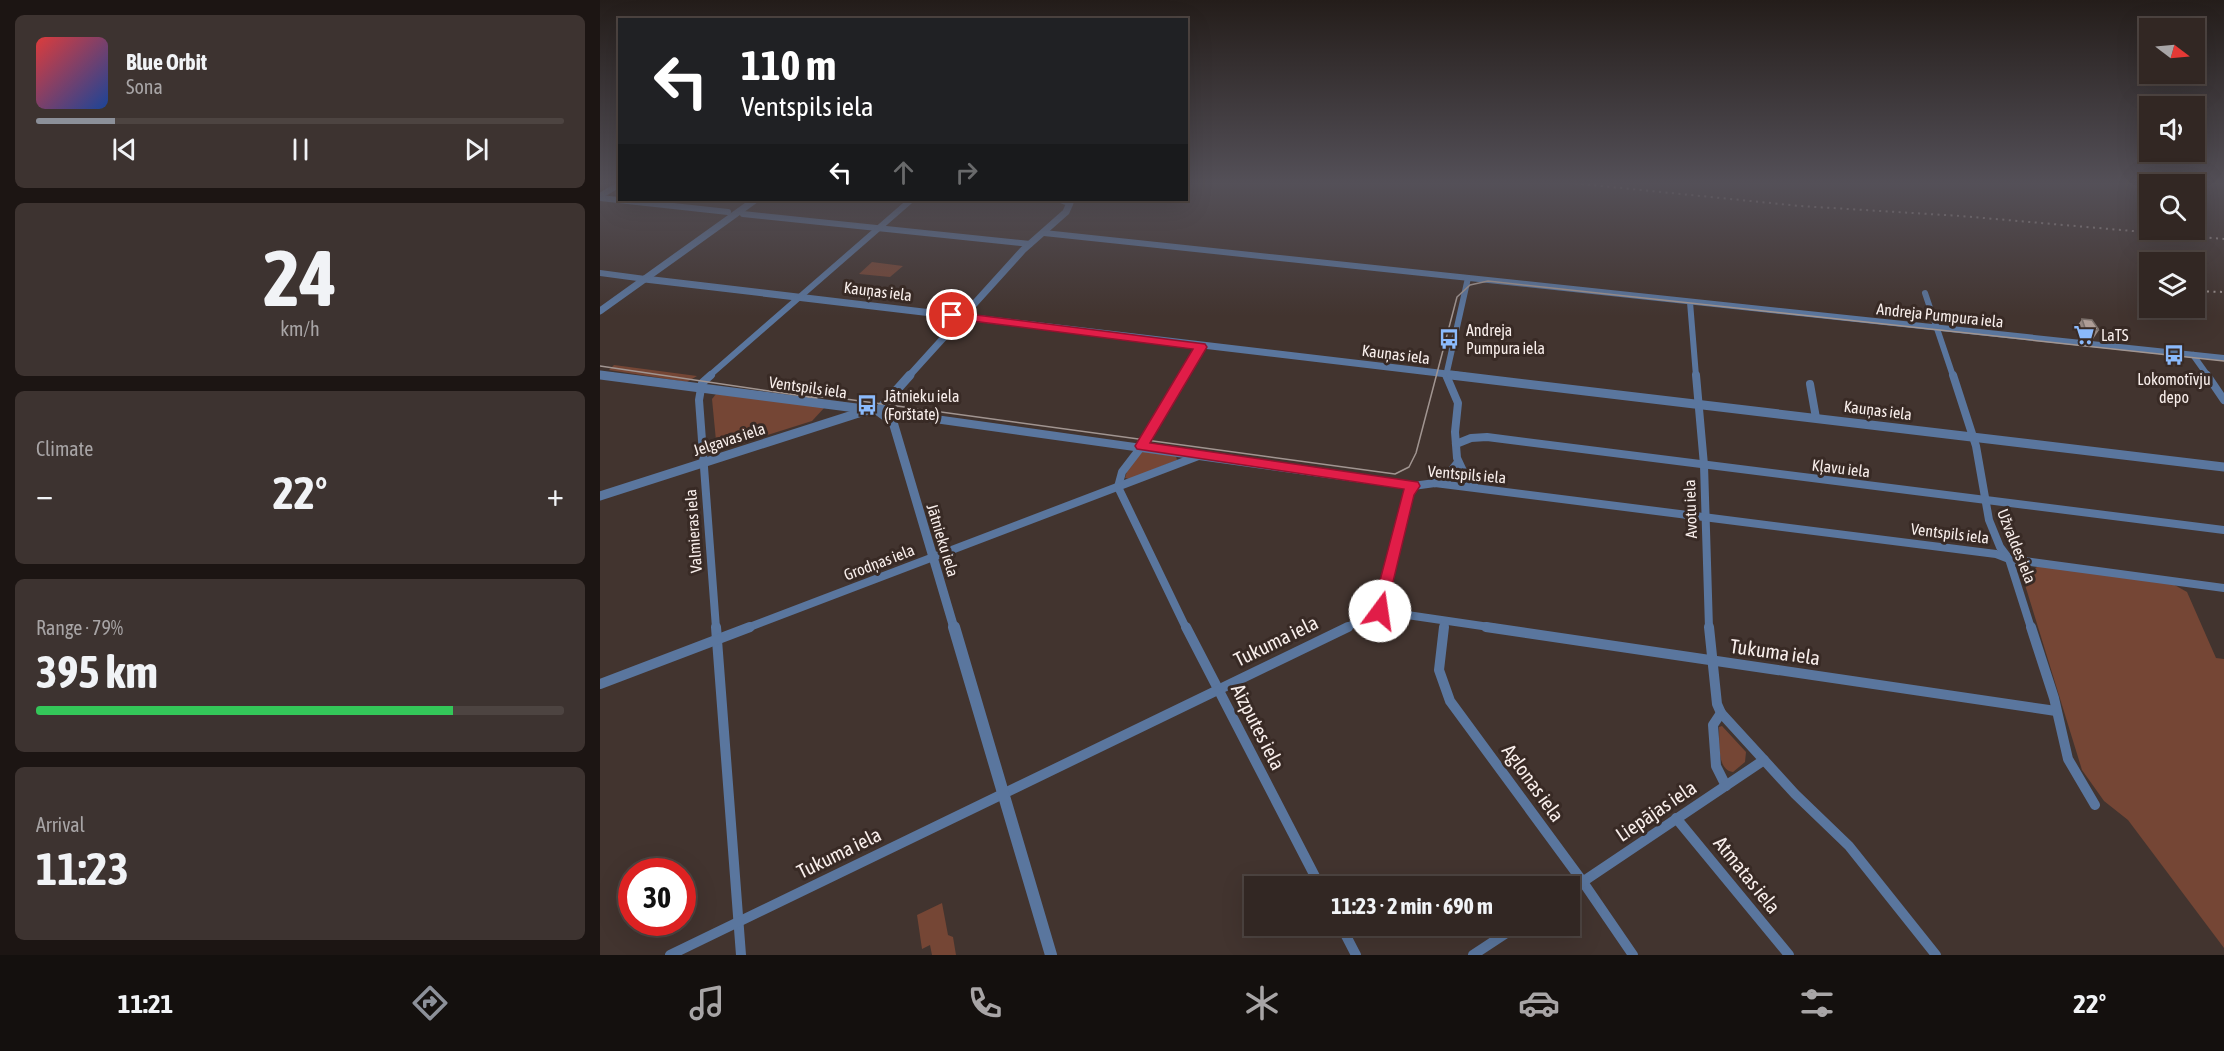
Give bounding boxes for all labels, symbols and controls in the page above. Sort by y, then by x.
north arrow [2139,18,2205,84]
map controls [2139,18,2205,318]
text: 110 m [741,41,836,89]
icon: left [642,42,720,120]
text: Blue Orbit [126,49,207,75]
text: Sona [126,75,163,98]
text: Ventspils iela [741,91,874,122]
button: sound [2139,96,2205,162]
icon: previous [108,133,141,166]
icon: pause [284,133,317,166]
icon: next [460,133,493,166]
icon: left [824,156,857,189]
icon: ahead [887,156,920,189]
icon: right [950,156,983,189]
button: search [2139,174,2205,240]
text: 24 [263,233,337,323]
button: layers [2139,252,2205,318]
street label: Kauņas iela [843,278,913,305]
pin [926,289,977,340]
icon: arrive [935,298,968,331]
street label: Andreja Pumpura iela [1876,299,2004,332]
text: km/h [280,317,320,340]
place label: Andreja Pumpura iela [1466,321,1545,358]
supermarket icon: LaTS [2072,323,2096,347]
place label: LaTS [2101,326,2129,344]
bus stop icon: Andreja Pumpura iela [1437,327,1461,351]
street label: Kauņas iela [1361,341,1431,368]
bus stop icon: Lokomotīvju depo [2162,343,2186,367]
place label: Lokomotīvju depo [2137,370,2211,407]
street label: Ventspils iela [768,373,848,402]
place label: Jātnieku iela (Forštate) [884,387,959,424]
bus stop icon: Jātnieku iela (Forštate) [855,393,879,417]
street label: Kauņas iela [1843,397,1913,424]
street label: Jelgavas iela [691,419,768,460]
text: Climate [36,437,93,460]
street label: Kļavu iela [1811,455,1871,481]
street label: Ventspils iela [1427,462,1507,487]
text: 22° [273,467,327,519]
text: − [36,475,53,513]
text: + [547,475,564,513]
street label: Avotu iela [1680,479,1700,539]
street label: Valmieras iela [681,489,705,573]
street label: Jātnieku iela [923,501,963,579]
street label: Užvaldes iela [1994,506,2040,586]
street label: Ventspils iela [1910,519,1990,548]
street label: Grodņas iela [841,540,917,585]
position arrow [1348,579,1412,643]
street label: Tukuma iela [1230,610,1322,671]
text: Range · 79% [36,616,123,639]
street label: Tukuma iela [1729,634,1822,669]
text: 395 km [36,646,158,698]
street label: Aizputes iela [1227,680,1290,774]
street label: Aglonas iela [1498,740,1569,826]
street label: Liepājas iela [1611,775,1700,846]
text: Arrival [36,813,85,836]
street label: Tukuma iela [793,822,885,883]
street label: Atmatas iela [1709,832,1785,918]
text: 11:23 [36,843,129,895]
speed limit sign: 30 [618,858,696,936]
text: 11:23 · 2 min · 690 m [1331,893,1493,919]
icon: directions [409,982,451,1024]
icon: music [686,982,728,1024]
icon: phone [964,982,1006,1024]
icon: climate [1241,982,1283,1024]
icon: car [1518,982,1560,1024]
icon: filters [1796,982,1838,1024]
text: 11:21 [118,988,173,1019]
text: 22° [2073,988,2106,1019]

